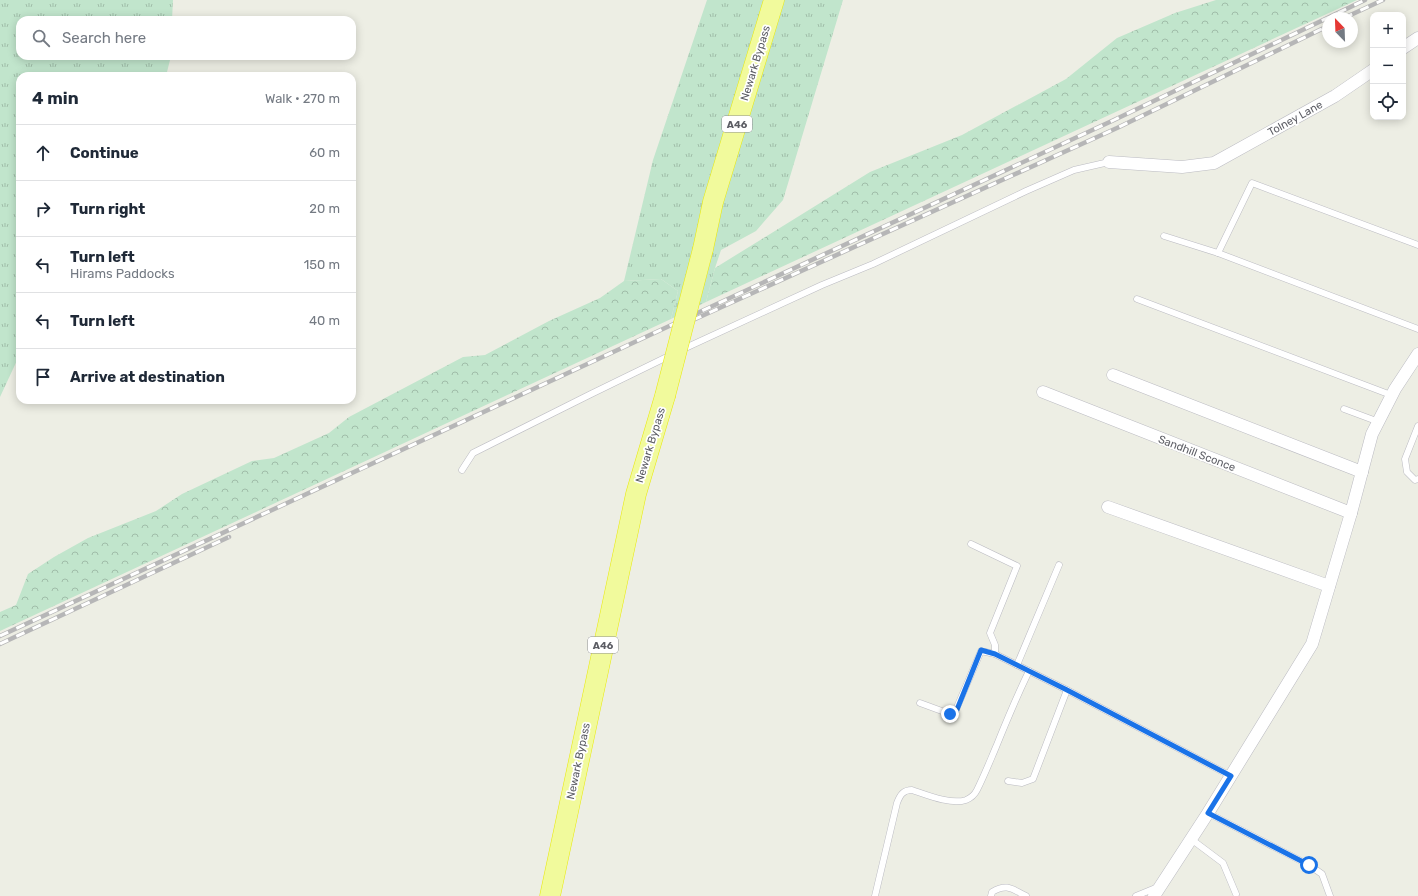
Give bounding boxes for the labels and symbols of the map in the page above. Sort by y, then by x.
north arrow [1322,12,1358,48]
street label: Newark Bypass [738,24,773,102]
street label: Tolney Lane [1266,98,1325,139]
road number: A46 [722,116,752,132]
street label: Newark Bypass [633,406,668,484]
street label: Sandhill Sconce [1156,433,1237,474]
road number: A46 [588,637,618,653]
route end [941,705,959,723]
street label: Newark Bypass [564,721,593,801]
route start [1300,856,1318,874]

